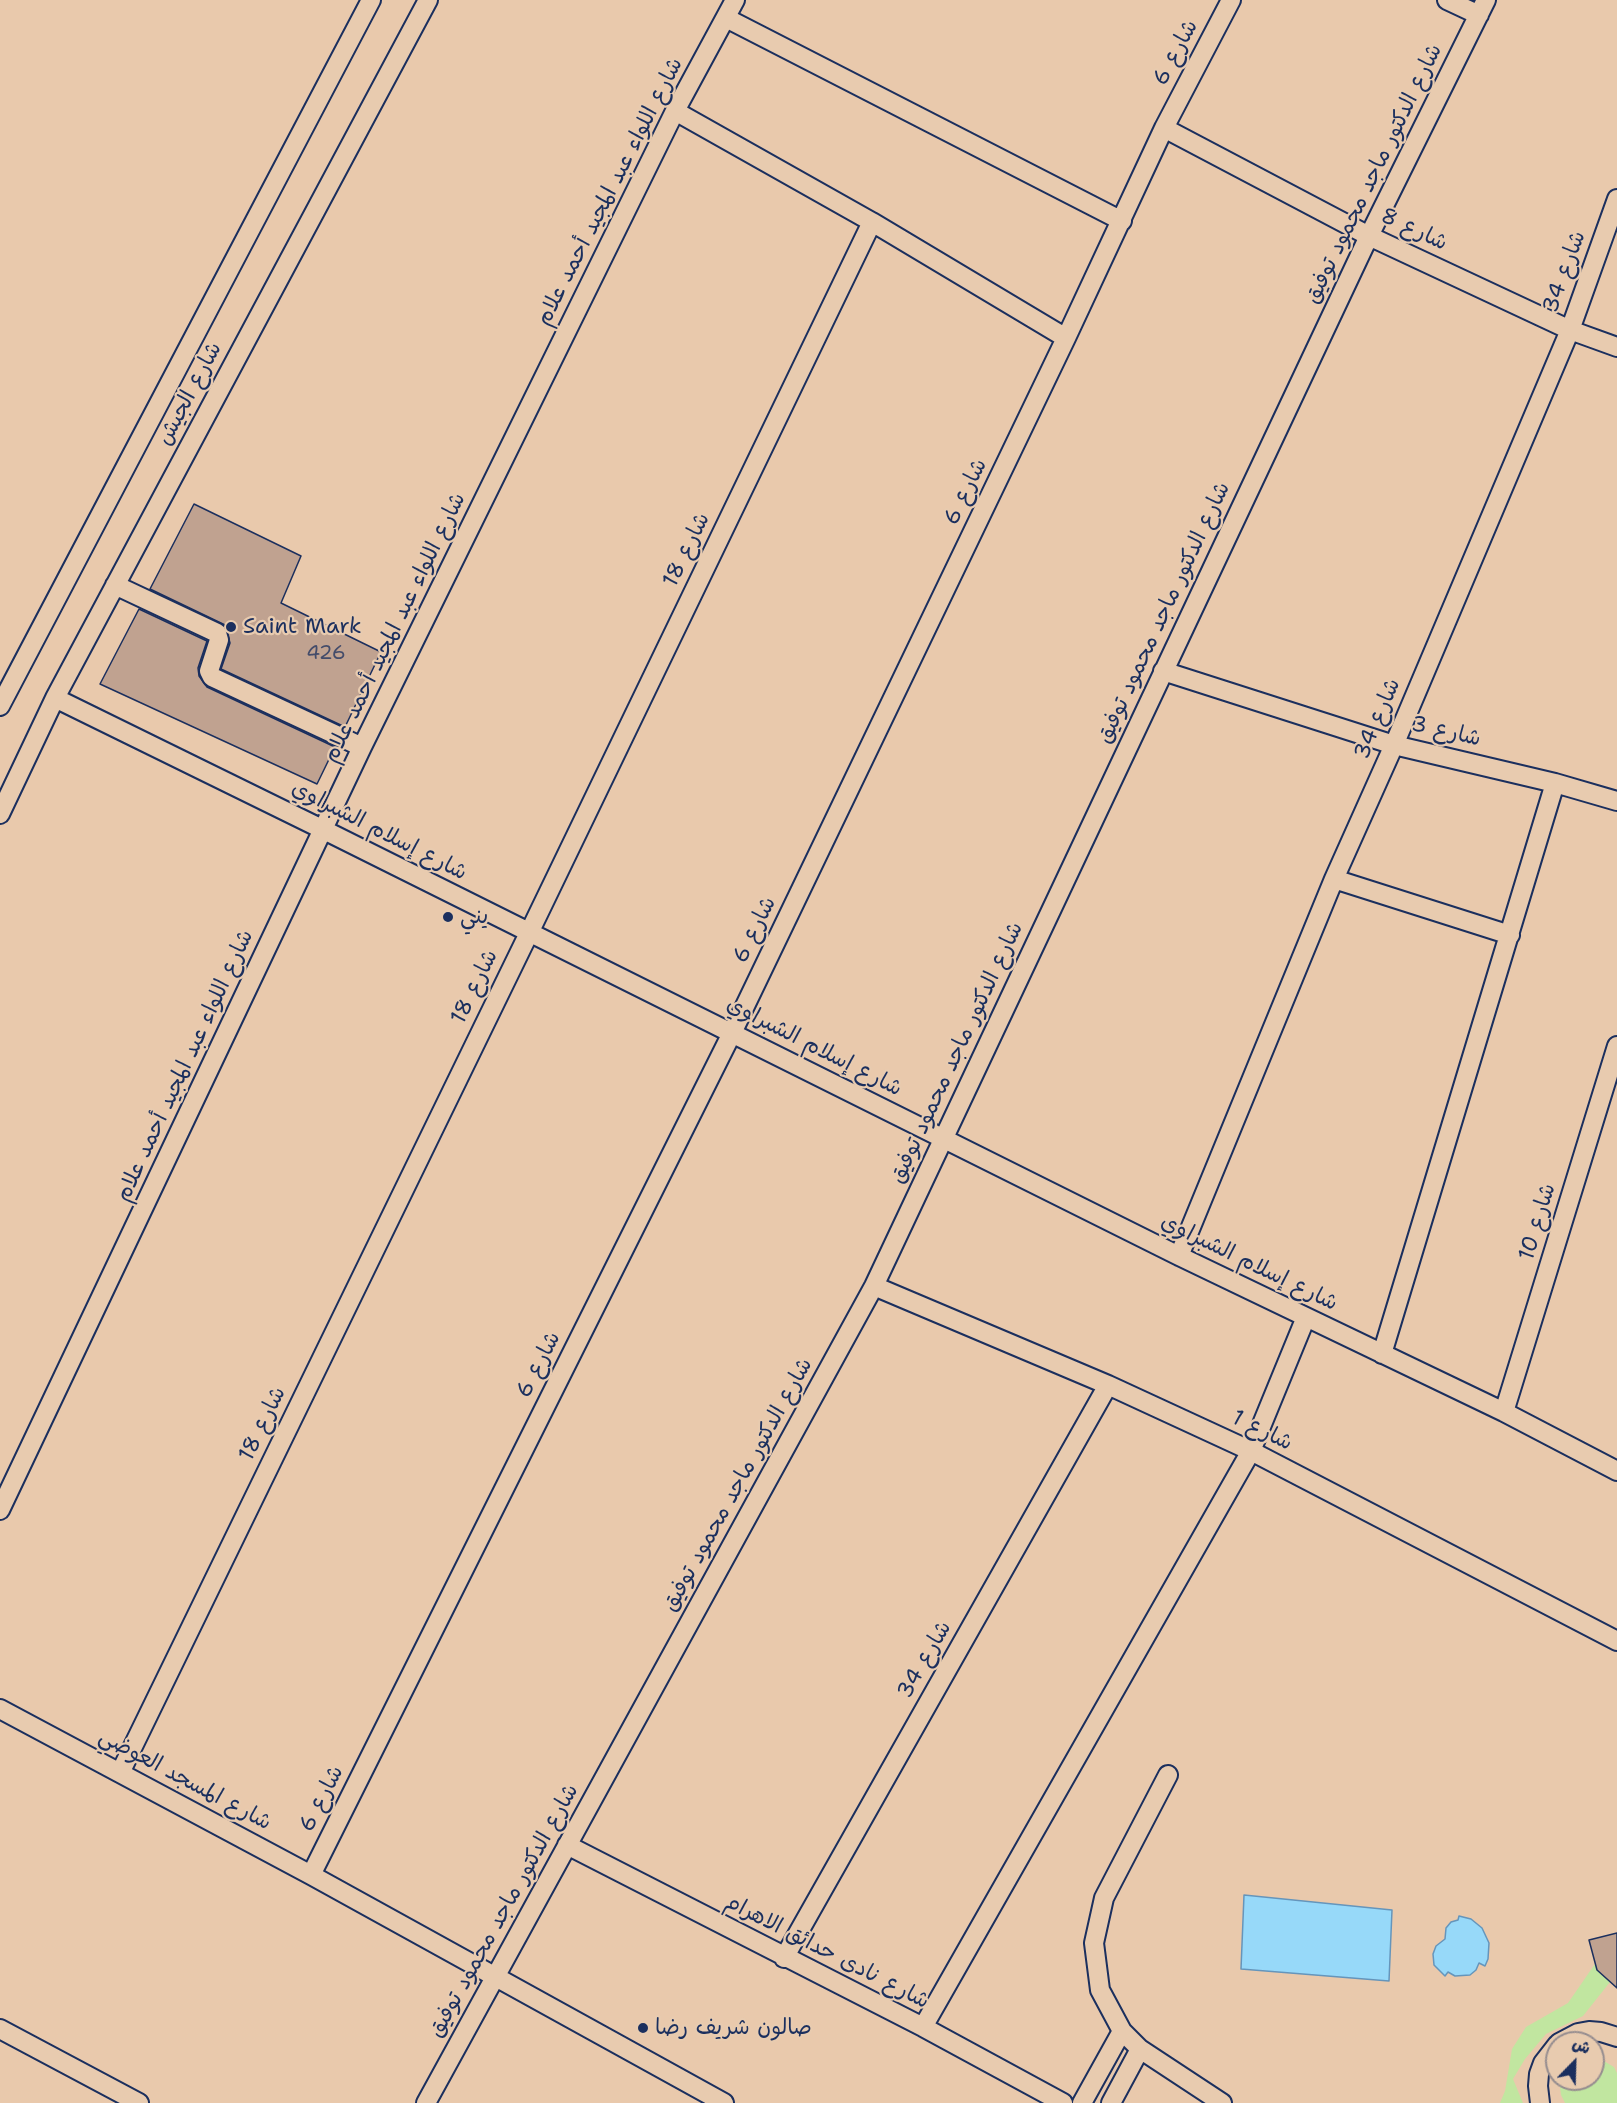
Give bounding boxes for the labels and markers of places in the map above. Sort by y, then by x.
place label: Saint Mark [243,614,362,640]
marker: Saint Mark [224,620,238,634]
place label: يني [460,904,488,930]
marker: يني [441,910,455,924]
place label: صالون شريف رضا [655,2015,812,2041]
marker: صالون شريف رضا [636,2021,650,2035]

